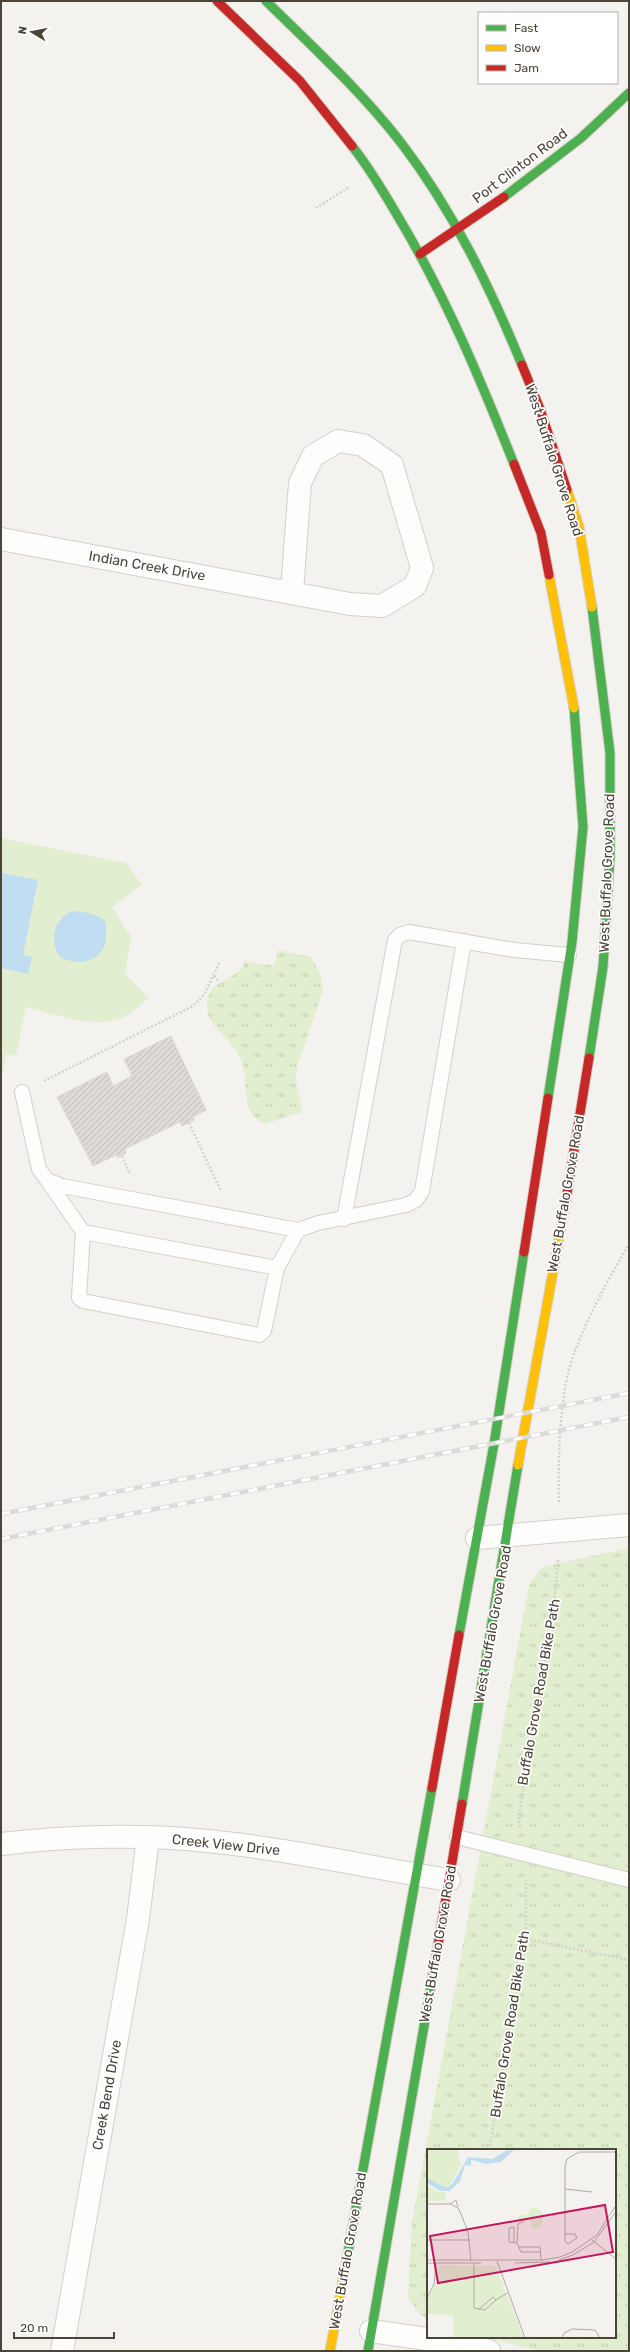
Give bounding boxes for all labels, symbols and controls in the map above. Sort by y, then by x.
north arrow [12,12,52,52]
legend [478,12,618,84]
text: Fast [514,21,538,35]
text: N [16,25,30,35]
text: Slow [514,41,541,55]
text: Jam [514,61,539,75]
street label: Port Clinton Road [469,125,571,207]
street label: West Buffalo Grove Road [521,382,587,538]
street label: Indian Creek Drive [87,547,207,585]
street label: West Buffalo Grove Road [596,793,618,953]
street label: West Buffalo Grove Road [544,1114,588,1274]
street label: West Buffalo Grove Road [471,1544,515,1704]
street label: Buffalo Grove Road Bike Path [514,1597,564,1787]
street label: Creek View Drive [171,1831,281,1859]
street label: West Buffalo Grove Road [416,1864,460,2024]
street label: Buffalo Grove Road Bike Path [487,1929,533,2119]
street label: Creek Bend Drive [89,2038,125,2152]
inset map [427,2149,616,2338]
street label: West Buffalo Grove Road [326,2171,370,2331]
scale bar [14,2314,114,2340]
text: 20 m [20,2321,48,2335]

